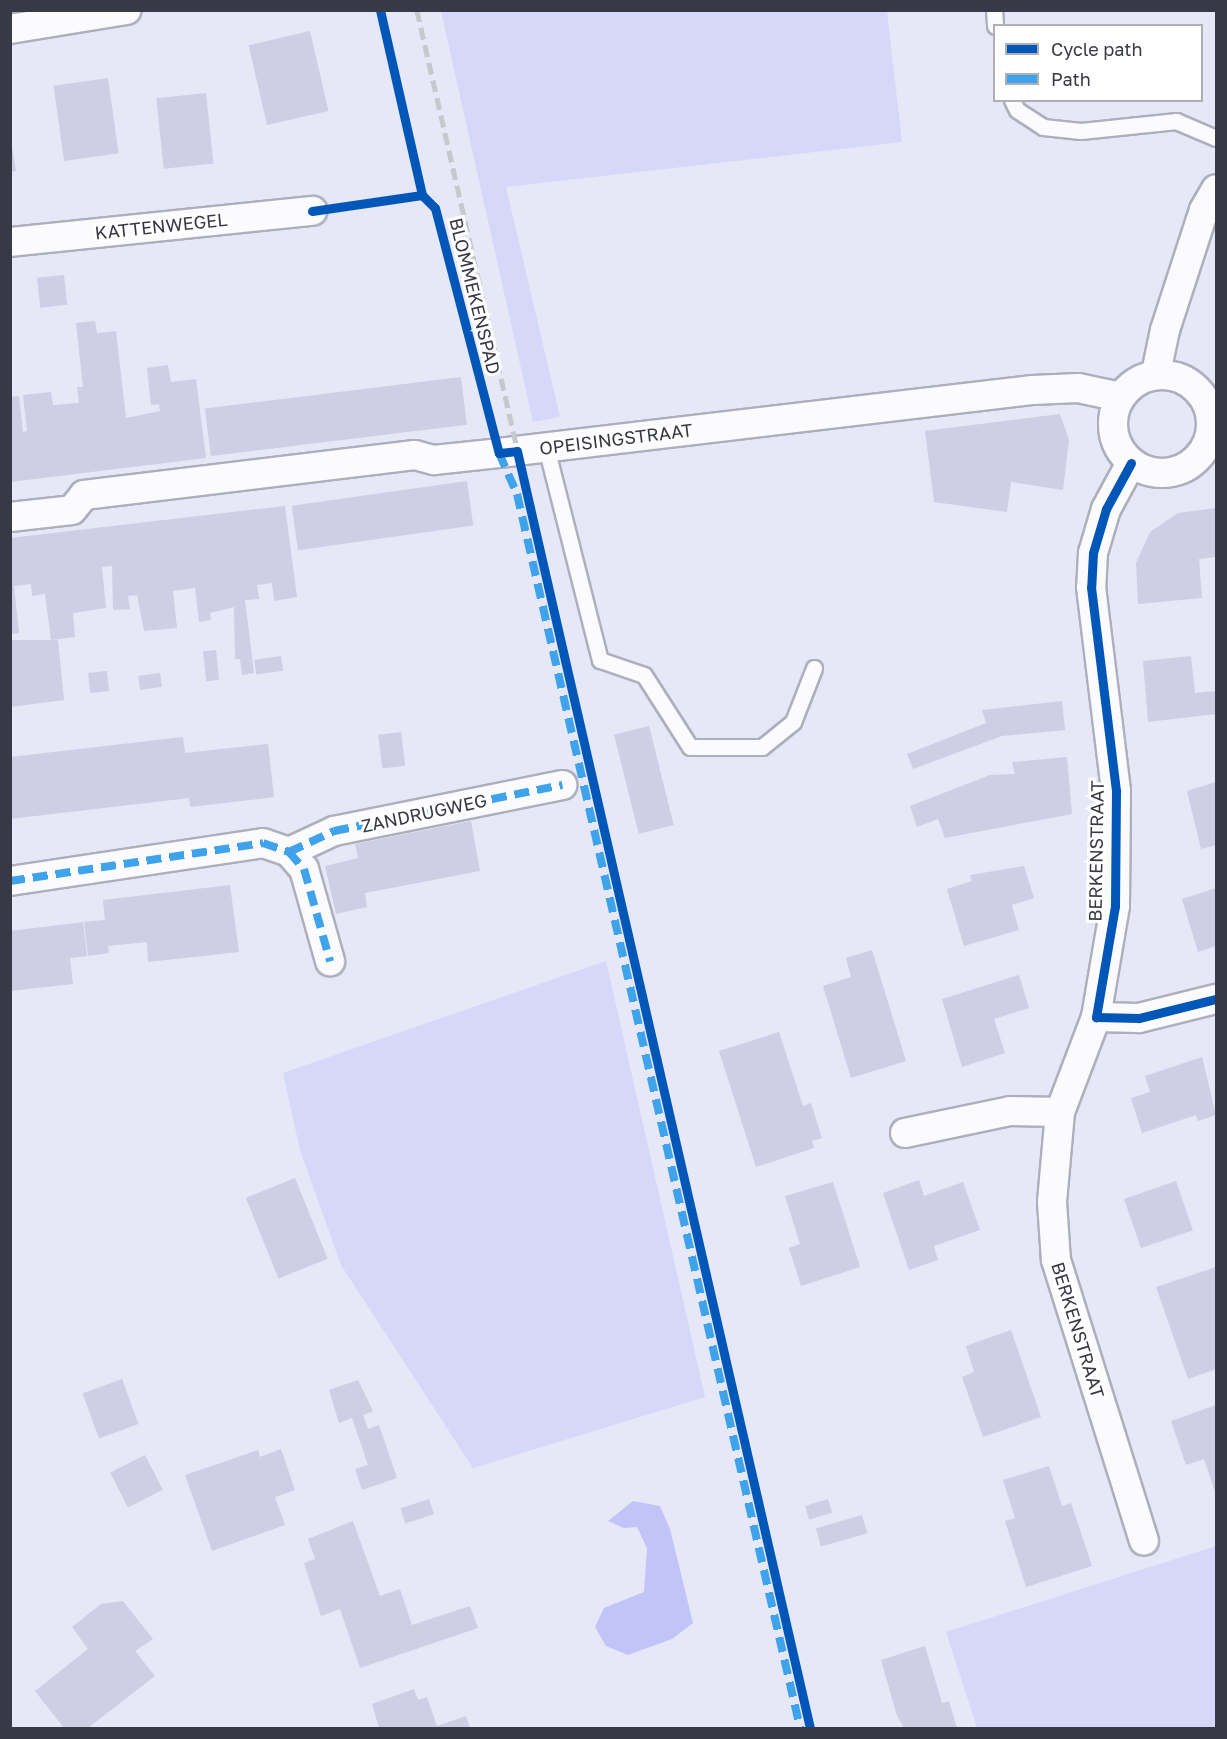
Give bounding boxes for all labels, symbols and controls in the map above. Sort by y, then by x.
legend [993,24,1203,102]
text: Cycle path [1051,38,1143,60]
text: Path [1051,68,1091,90]
street label: KATTENWEGEL [94,208,228,244]
street label: BLOMMEKENSPAD [445,216,505,376]
street label: OPEISINGSTRAAT [538,419,694,459]
street label: BERKENSTRAAT [1084,780,1108,922]
street label: ZANDRUGWEG [359,789,489,837]
street label: BERKENSTRAAT [1047,1259,1109,1401]

